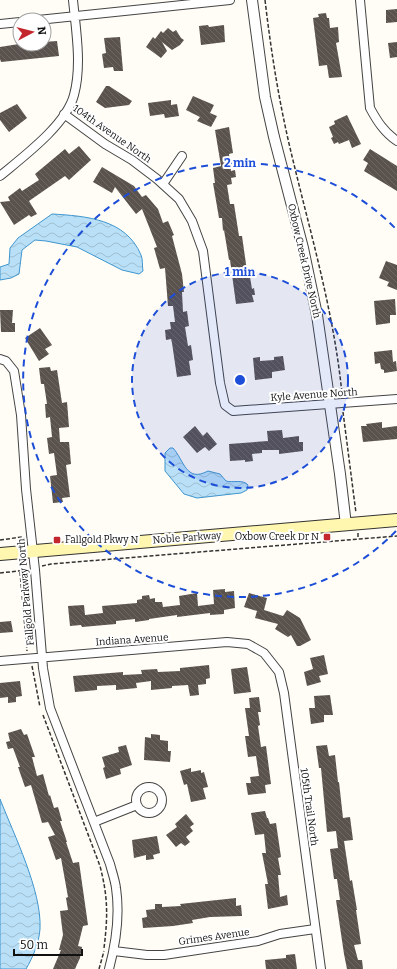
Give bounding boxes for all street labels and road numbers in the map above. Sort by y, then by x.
street label: 104th Avenue North [71,102,154,166]
street label: Oxbow Creek Drive North [285,203,323,320]
street label: Kyle Avenue North [270,386,359,404]
street label: Noble Parkway [152,530,222,546]
street label: Fallgold Parkway North [15,537,37,646]
street label: Indiana Avenue [95,631,169,649]
street label: 105th Trail North [298,767,320,847]
street label: Grimes Avenue [178,926,250,948]

